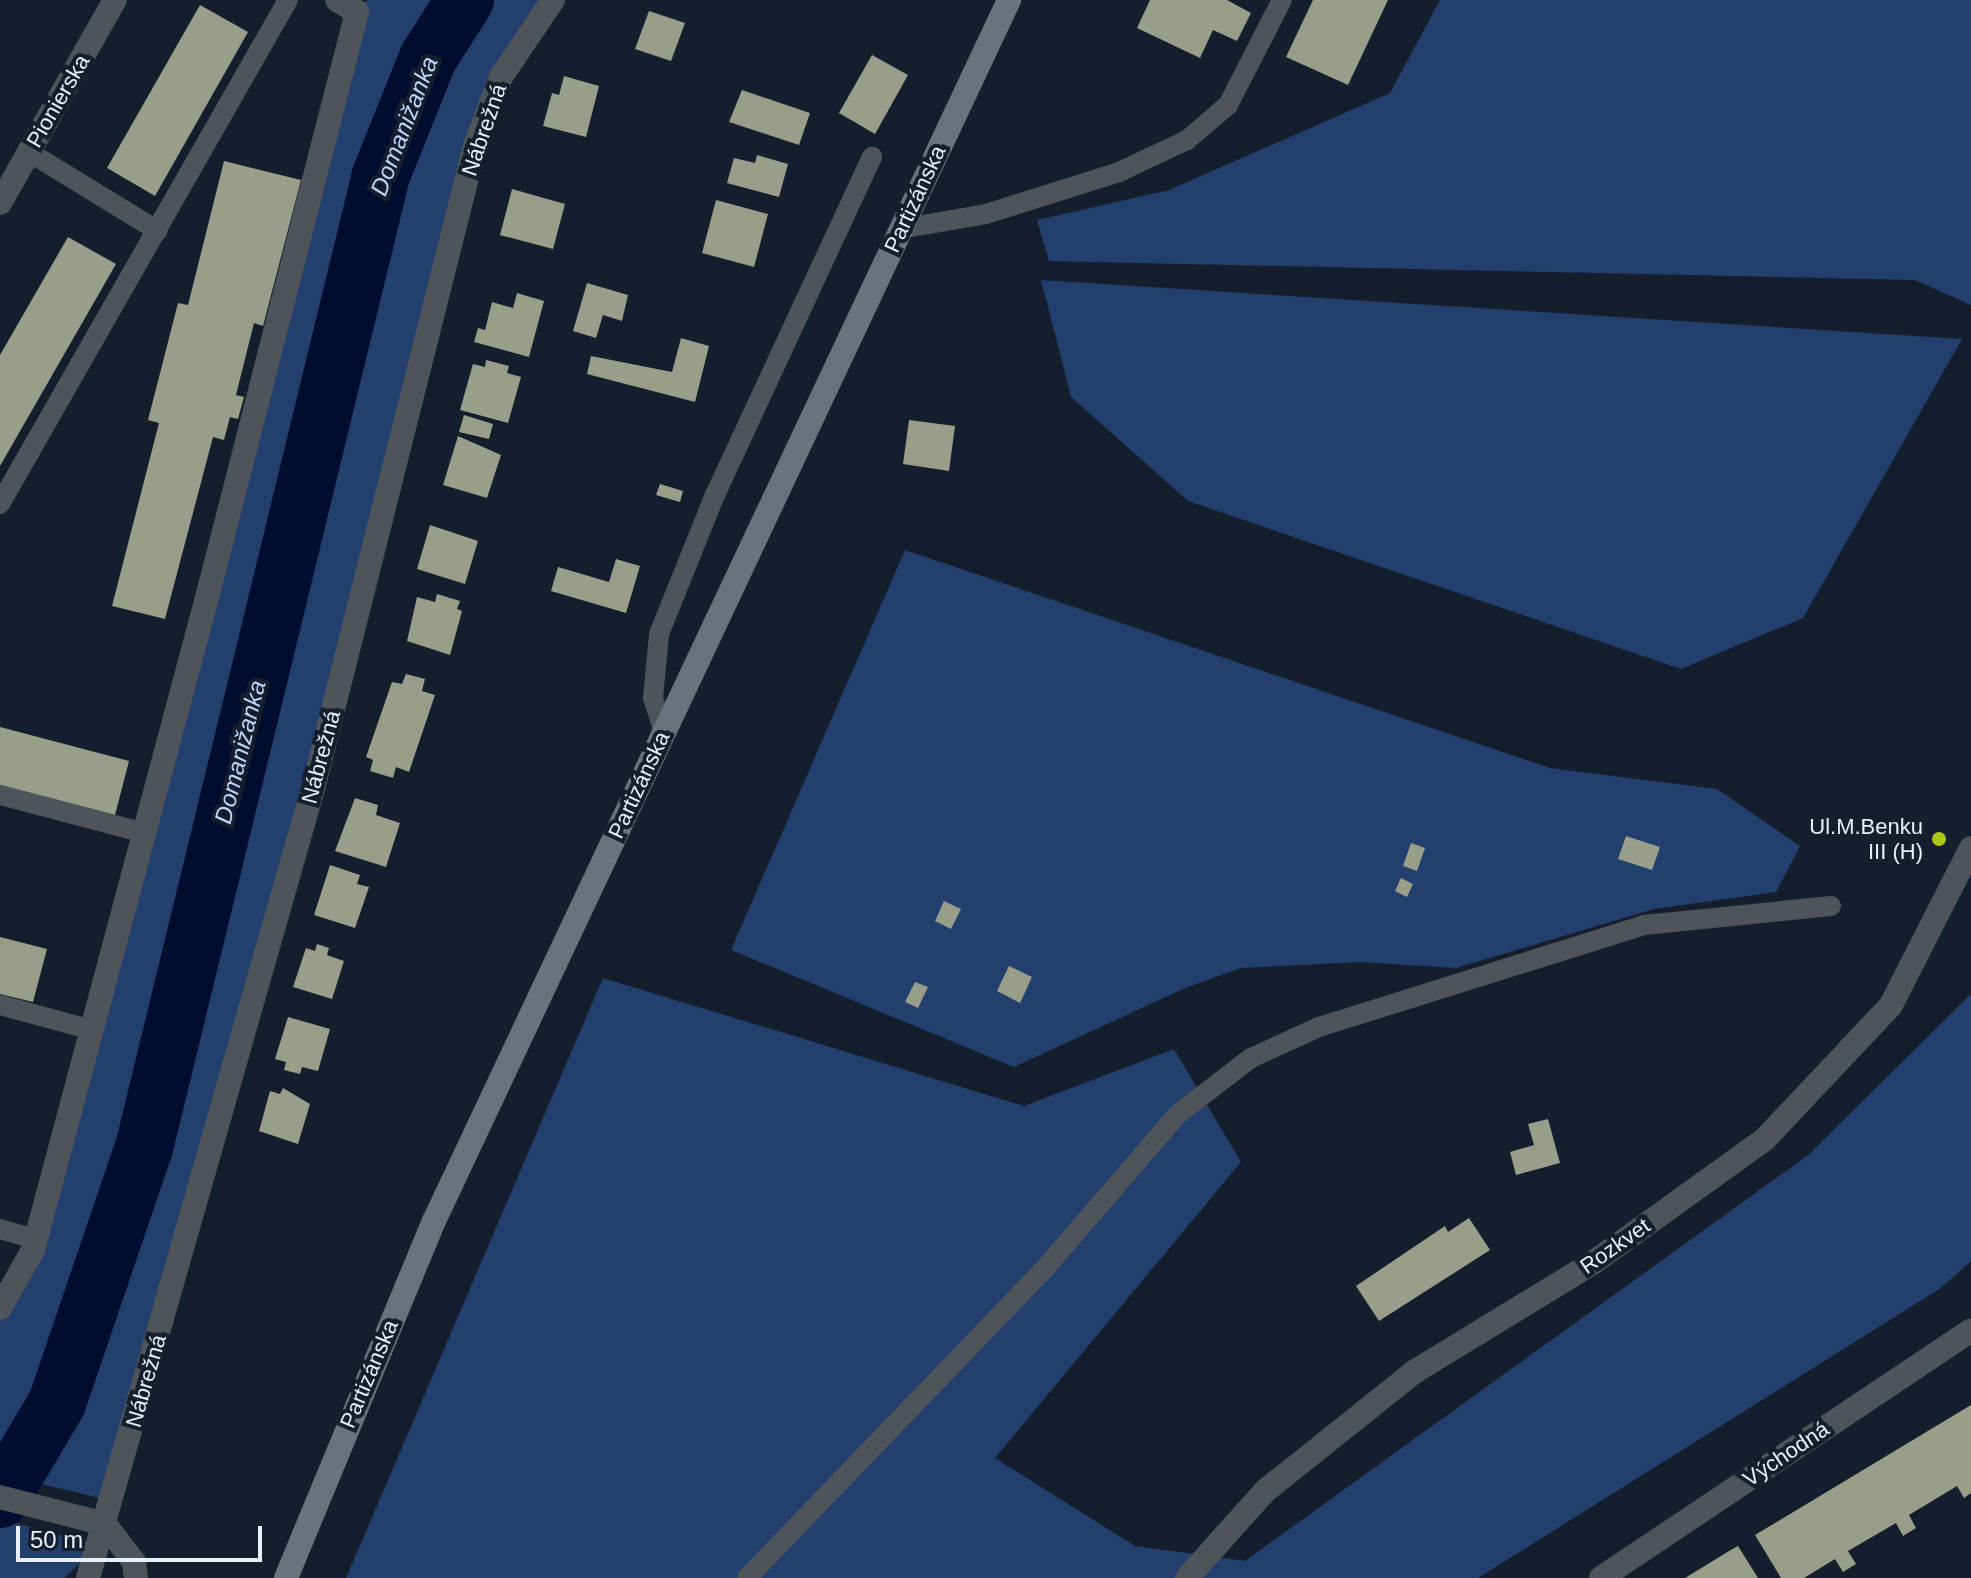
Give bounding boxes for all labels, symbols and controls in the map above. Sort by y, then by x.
street label: Pionierska [21,50,95,152]
water label: Domanižanka [364,52,444,200]
street label: Nábrežná [456,81,512,179]
street label: Partizánska [879,141,951,257]
water label: Domanižanka [208,677,272,827]
street label: Nábrežná [296,708,346,806]
street label: Partizánska [603,727,675,843]
place label: Ul.M.Benku III (H) [1809,813,1923,864]
marker: Ul.M.Benku III (H) [1930,830,1948,848]
street label: Rozkvet [1575,1212,1655,1280]
street label: Partizánska [334,1316,404,1432]
street label: Nábrežná [120,1332,172,1430]
street label: Východná [1738,1416,1834,1492]
scale bar [20,1510,266,1560]
text: 50 m [30,1526,83,1553]

